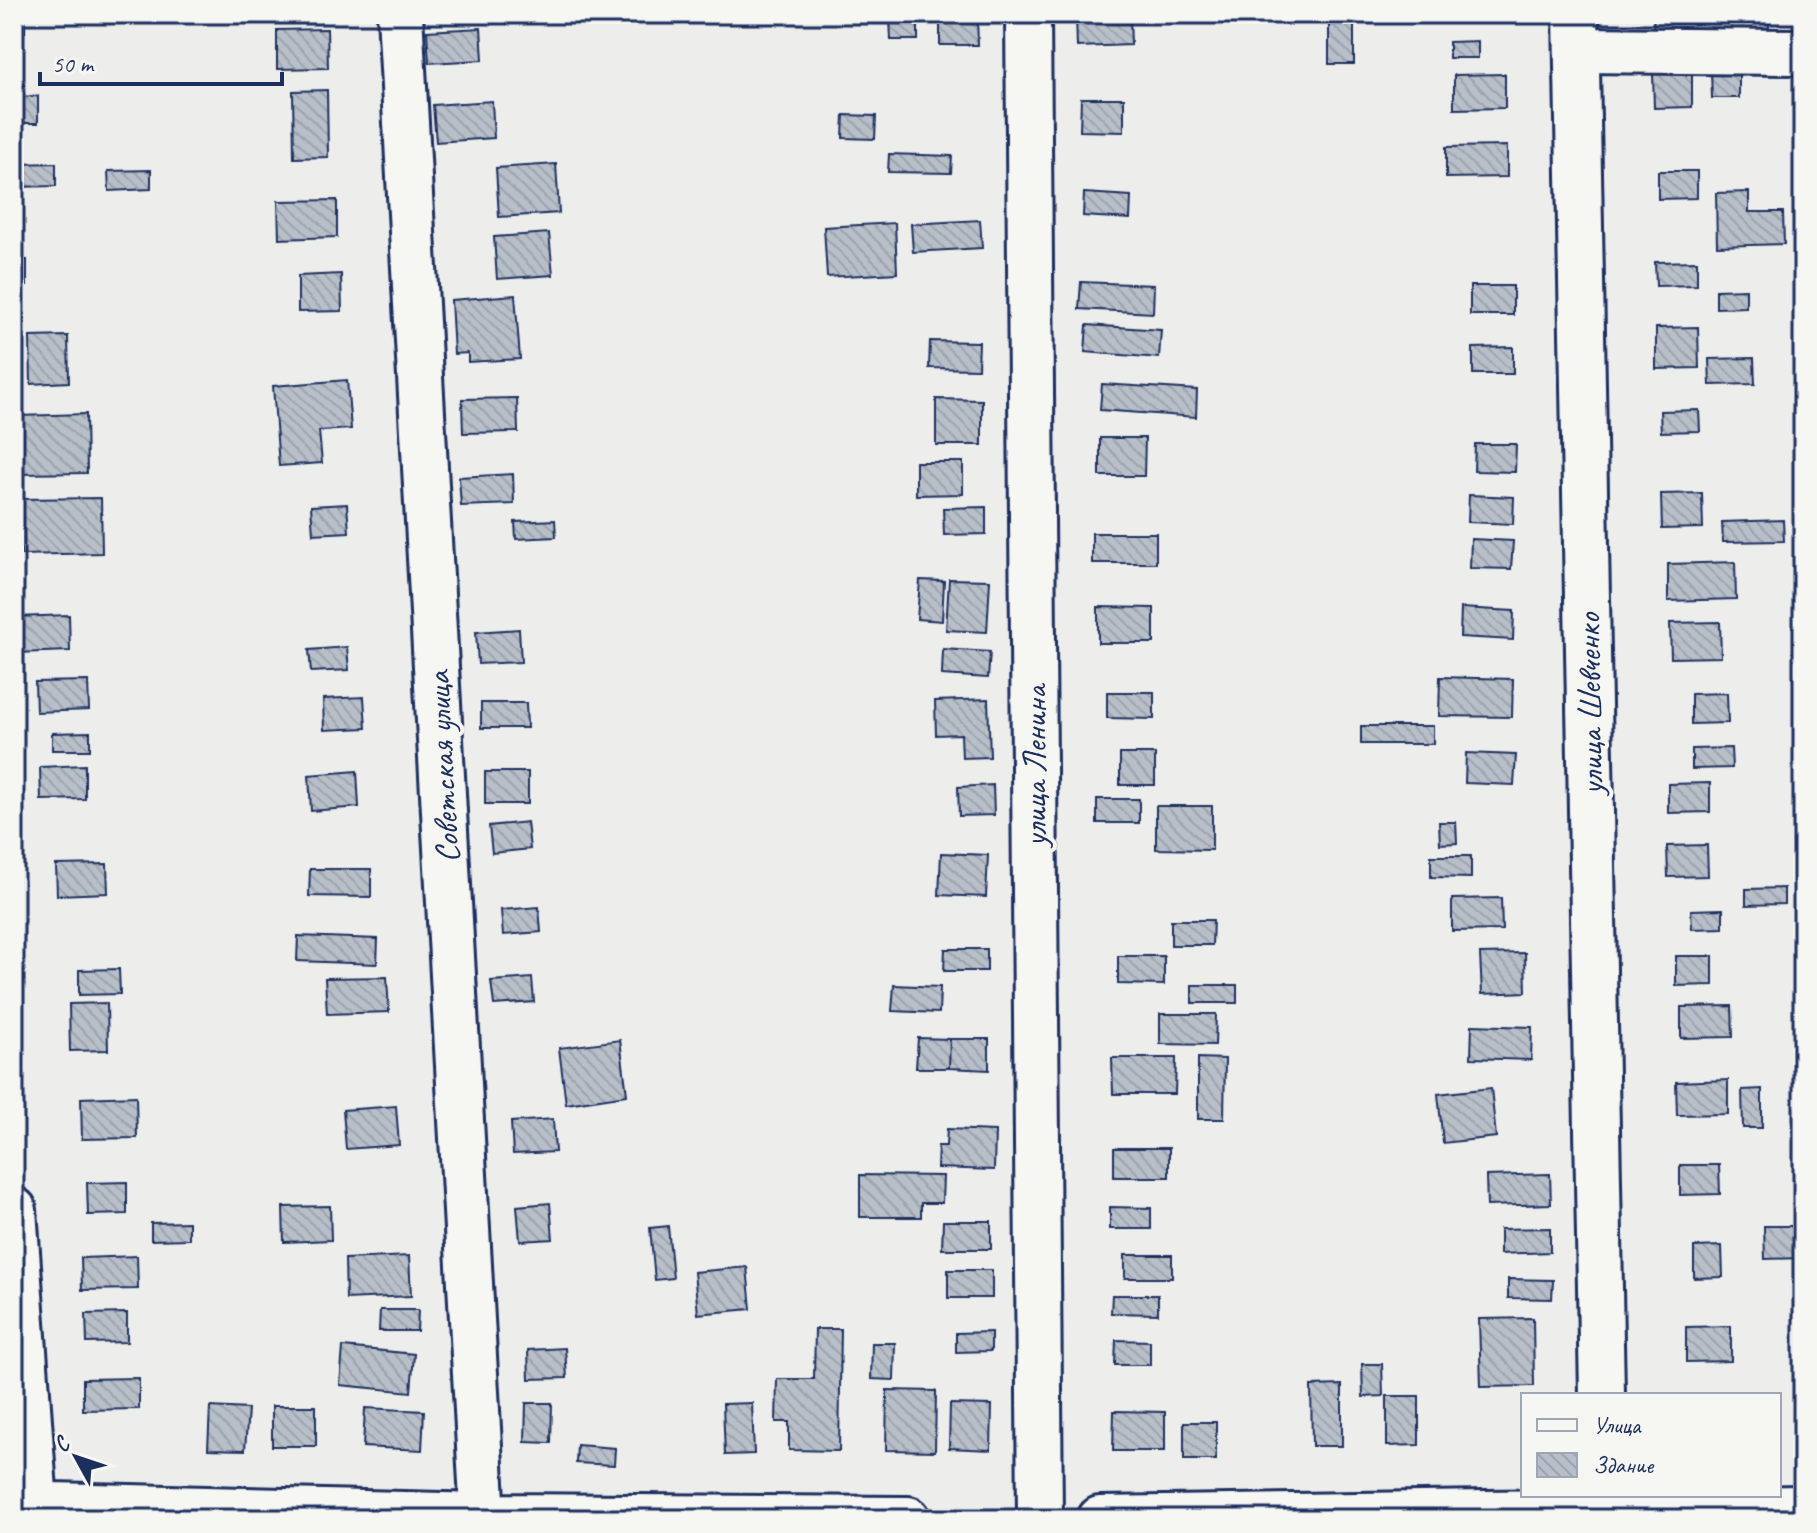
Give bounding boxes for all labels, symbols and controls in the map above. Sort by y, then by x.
scale bar [40,36,282,86]
text: 50 m [52,49,95,79]
street label: улица Шевченко [1566,611,1613,797]
street label: Советская улица [416,668,469,864]
street label: улица Ленина [1013,682,1056,849]
legend [1521,1393,1781,1497]
text: Улица [1593,1410,1642,1440]
north arrow [36,1417,116,1497]
text: С [47,1429,78,1458]
text: Здание [1593,1450,1655,1480]

